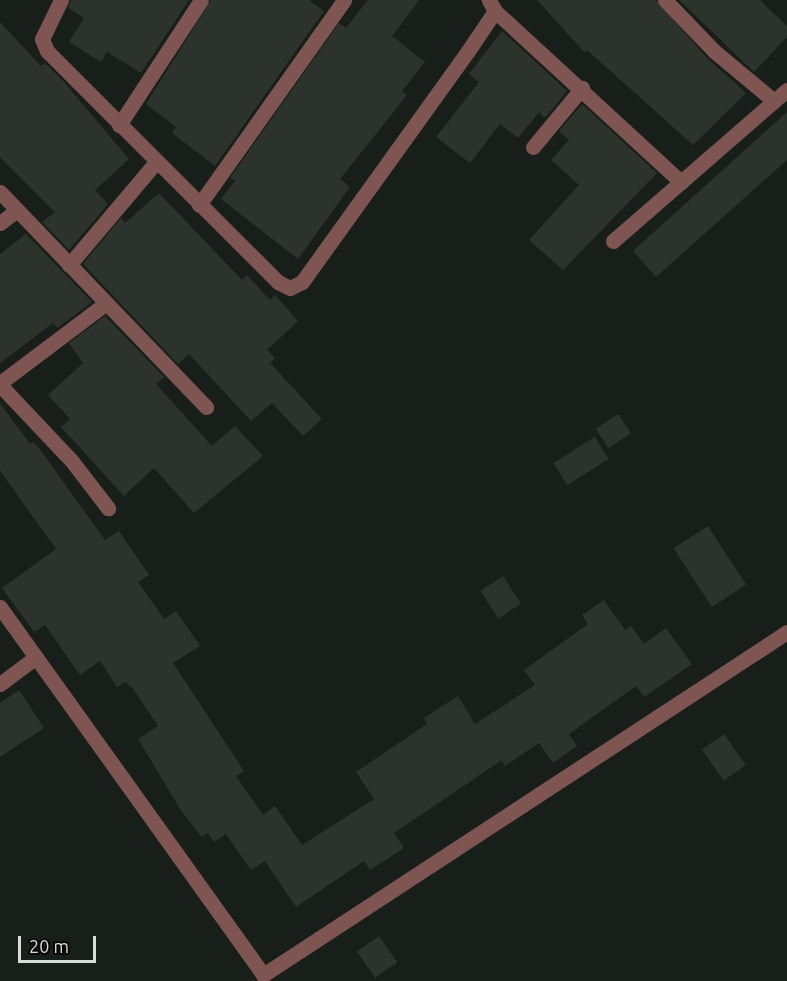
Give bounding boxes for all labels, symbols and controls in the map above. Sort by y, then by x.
scale bar [21,924,99,962]
text: 20 m [29,936,69,956]

